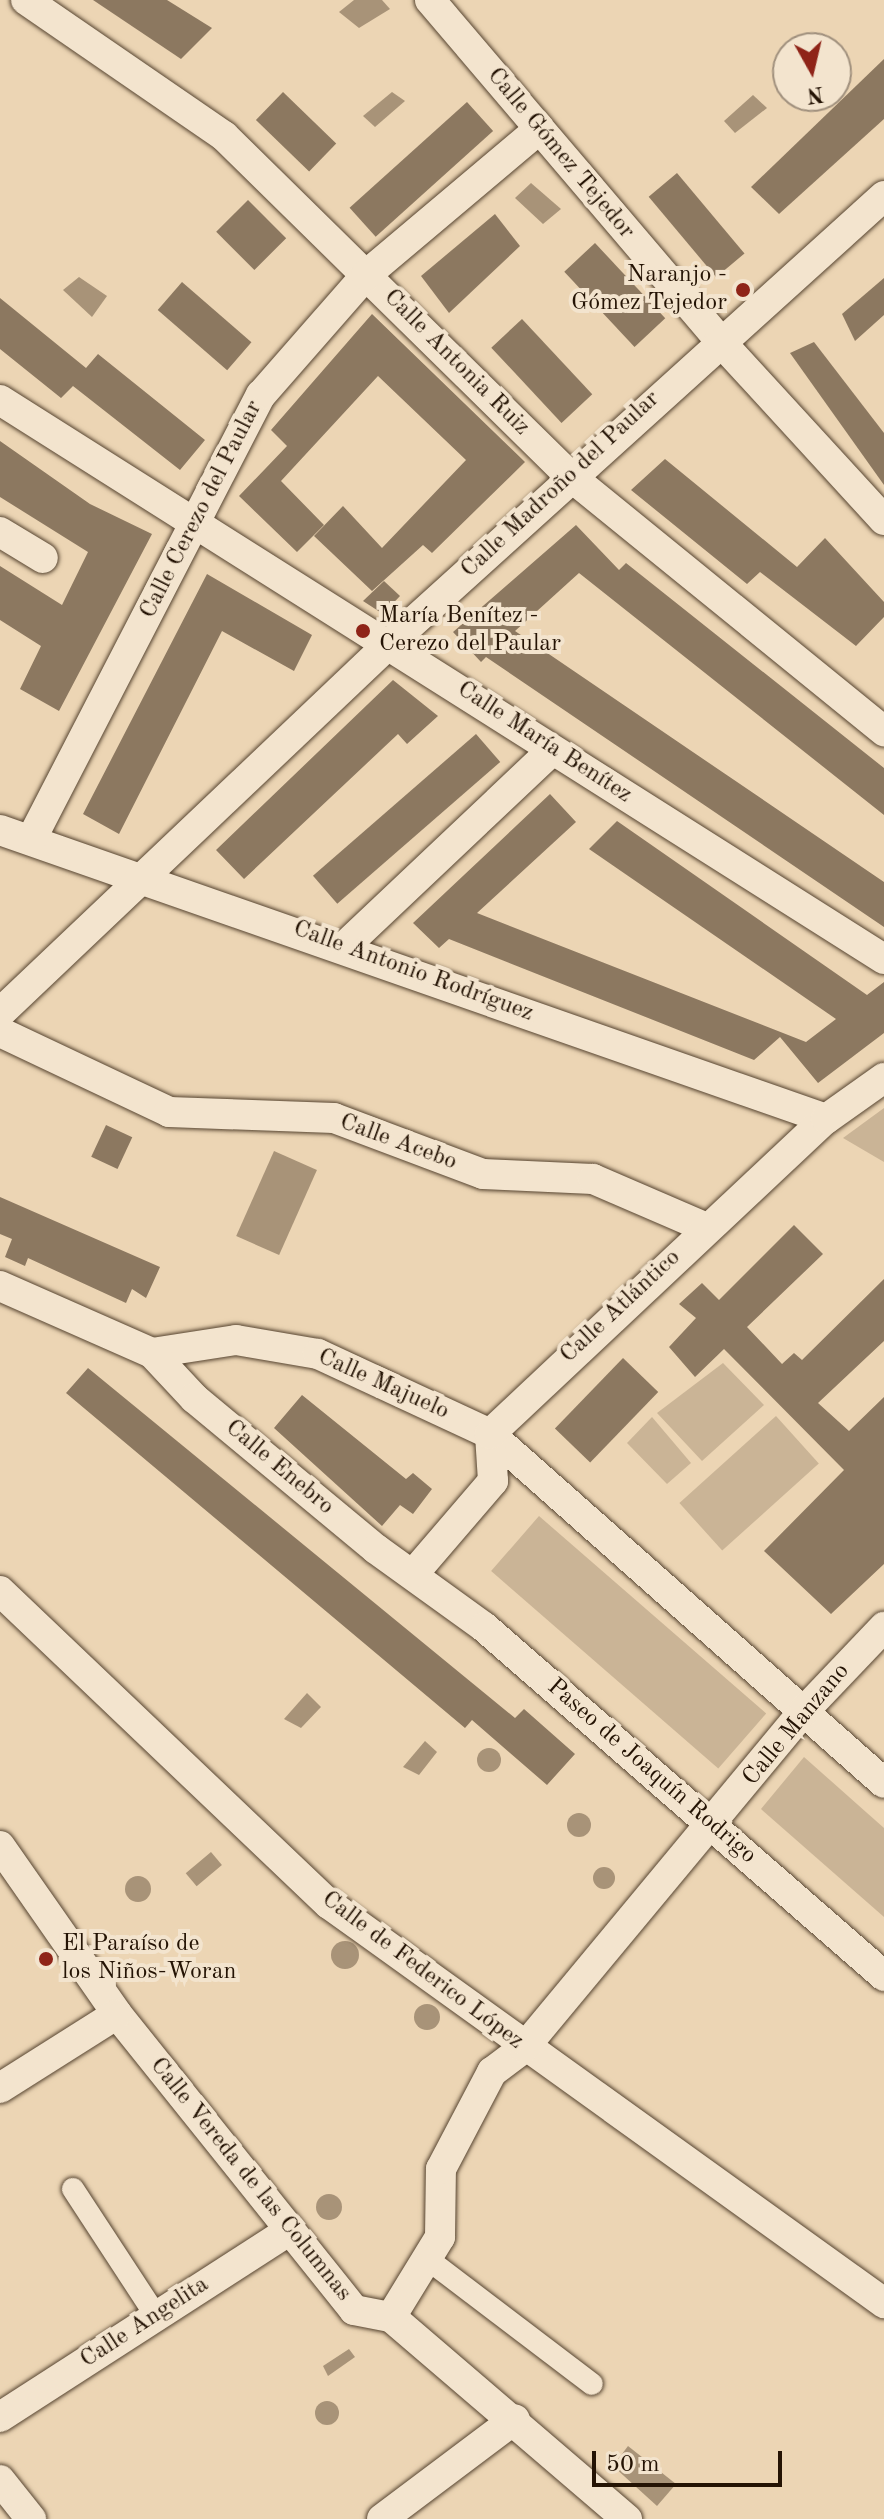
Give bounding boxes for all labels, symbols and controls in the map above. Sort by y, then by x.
north arrow [772,32,852,112]
street label: Calle Gómez Tejedor [480,62,640,246]
text: N [805,82,825,106]
place label: Naranjo - Gómez Tejedor [571,262,727,318]
marker: Naranjo - Gómez Tejedor [734,281,752,299]
street label: Calle Antonia Ruiz [377,284,535,442]
street label: Calle Madroño del Paular [456,385,666,585]
street label: Calle Cerezo del Paular [135,396,269,624]
place label: María Benítez - Cerezo del Paular [379,603,561,659]
marker: María Benítez - Cerezo del Paular [354,622,372,640]
street label: Calle María Benítez [451,676,637,810]
street label: Calle Antonio Rodríguez [289,915,537,1029]
street label: Calle Acebo [335,1108,461,1178]
street label: Calle Atlántico [555,1244,687,1370]
street label: Calle Majuelo [313,1343,453,1427]
street label: Calle Enebro [219,1414,339,1522]
street label: Calle Manzano [737,1658,857,1792]
street label: Paseo de Joaquín Rodrigo [540,1673,762,1871]
street label: Calle de Federico López [315,1886,529,2056]
place label: El Paraíso de los Niños-Woran [62,1931,237,1987]
marker: El Paraíso de los Niños-Woran [37,1950,55,1968]
street label: Calle Vereda de las Columnas [143,2052,357,2308]
street label: Calle Angelita [75,2271,215,2375]
scale bar [596,2435,786,2485]
text: 50 m [606,2453,660,2477]

